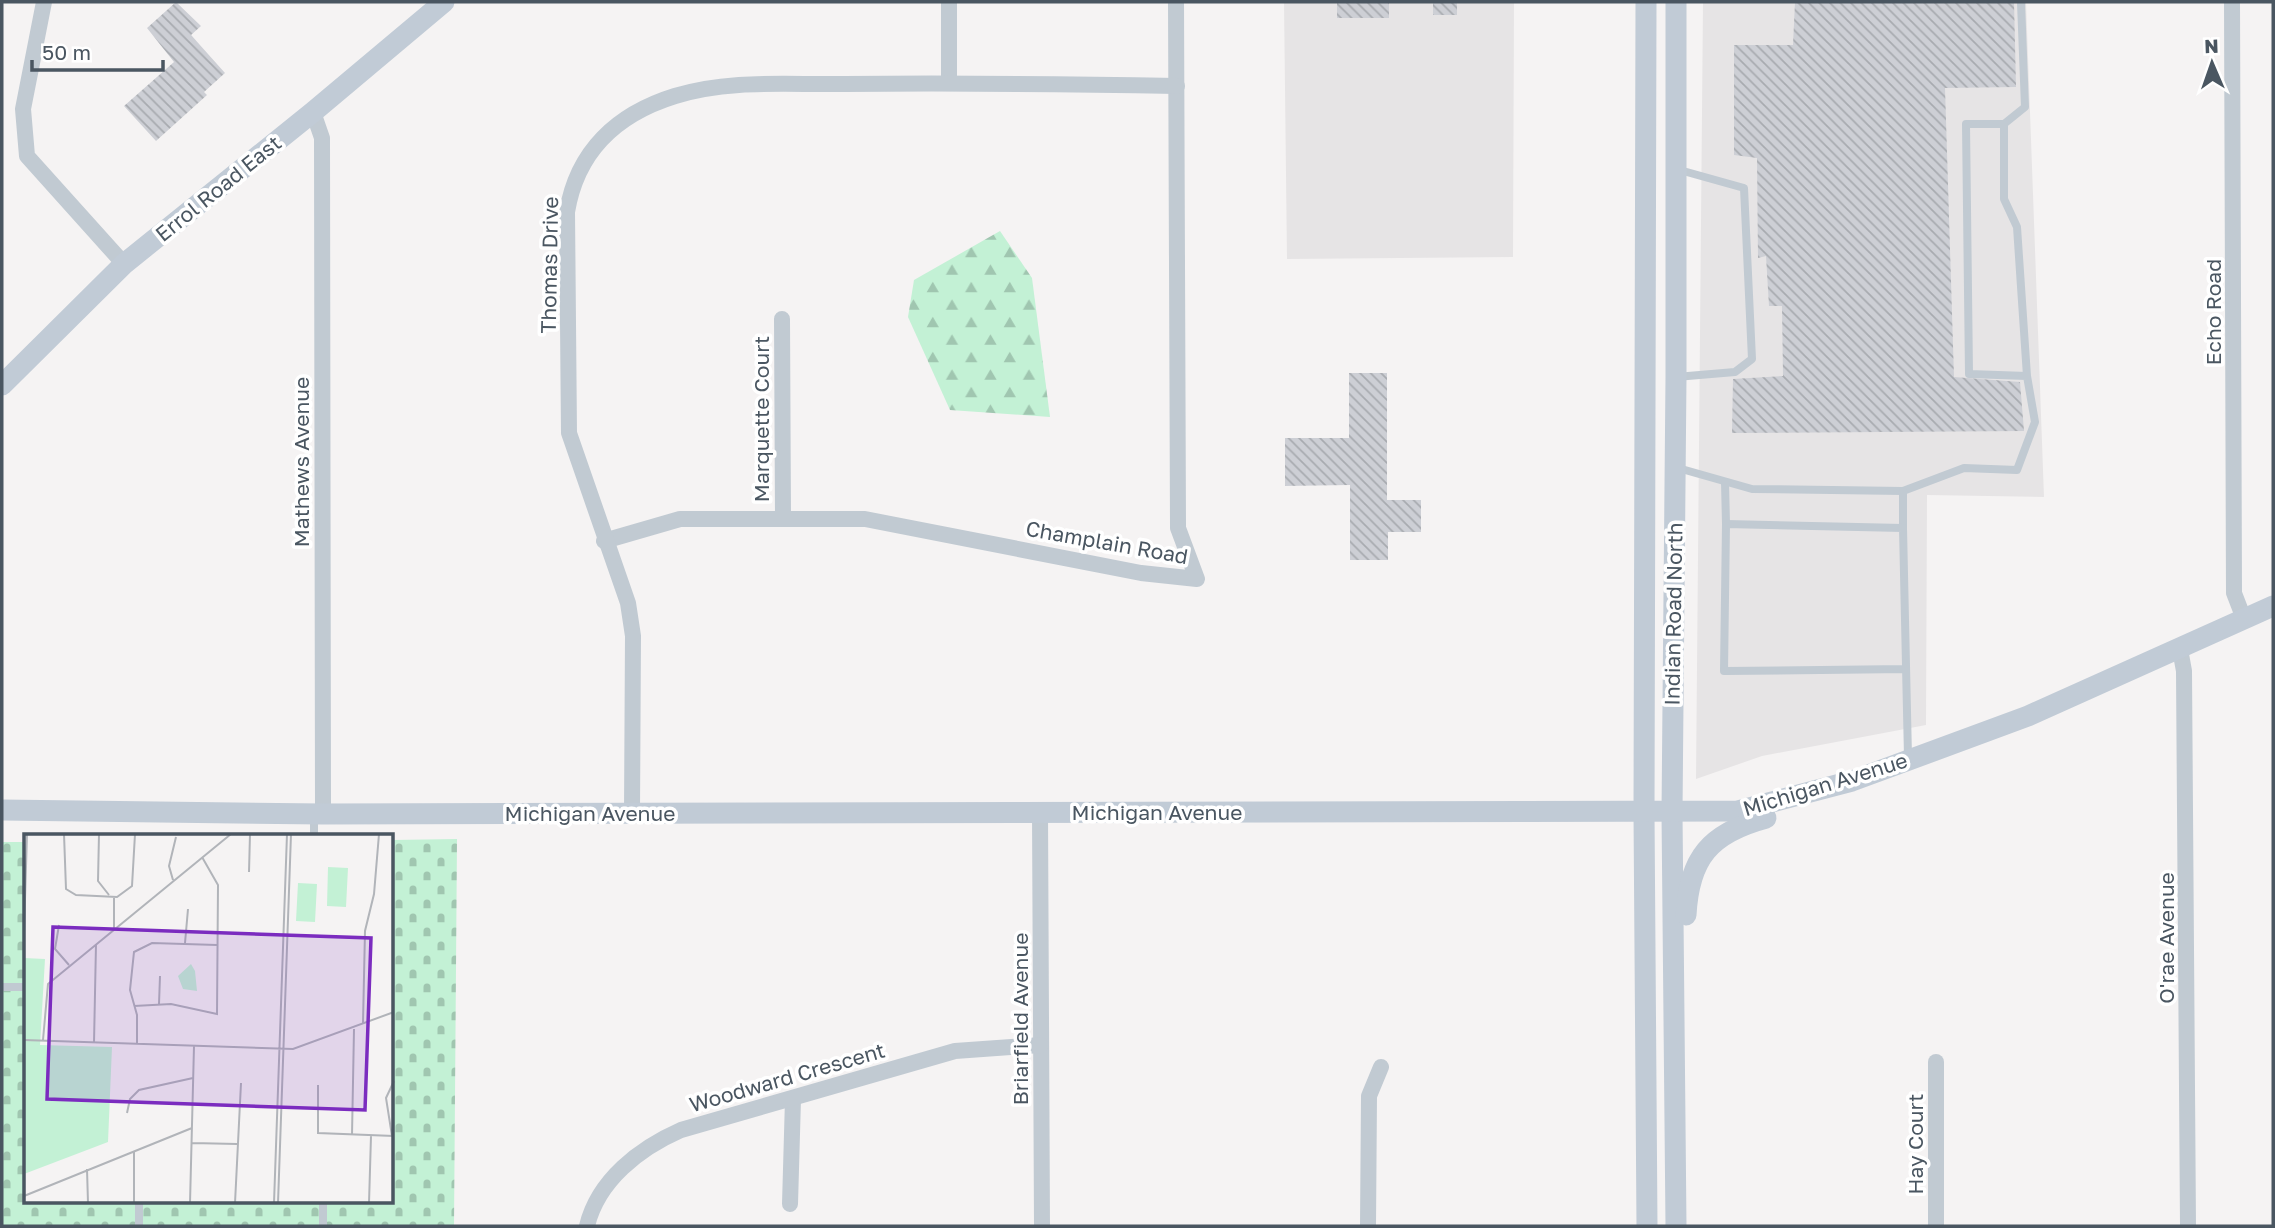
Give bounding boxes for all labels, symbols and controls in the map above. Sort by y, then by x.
scale bar [32,28,163,72]
north arrow [2177,28,2247,98]
text: N [2204,34,2219,57]
text: 50 m [42,39,91,65]
street label: Errol Road East [150,129,286,247]
street label: Thomas Drive [535,196,563,334]
street label: Echo Road [2200,259,2226,365]
street label: Marquette Court [748,336,774,502]
street label: Mathews Avenue [288,377,314,547]
street label: Champlain Road [1024,515,1190,569]
street label: Indian Road North [1658,522,1688,706]
street label: Michigan Avenue [1740,747,1910,821]
street label: Michigan Avenue [1072,799,1242,825]
street label: Michigan Avenue [505,800,675,826]
inset map [24,834,394,1204]
street label: O'rae Avenue [2153,872,2179,1004]
street label: Briarfield Avenue [1007,933,1033,1105]
street label: Woodward Crescent [686,1037,888,1117]
street label: Hay Court [1902,1093,1928,1195]

